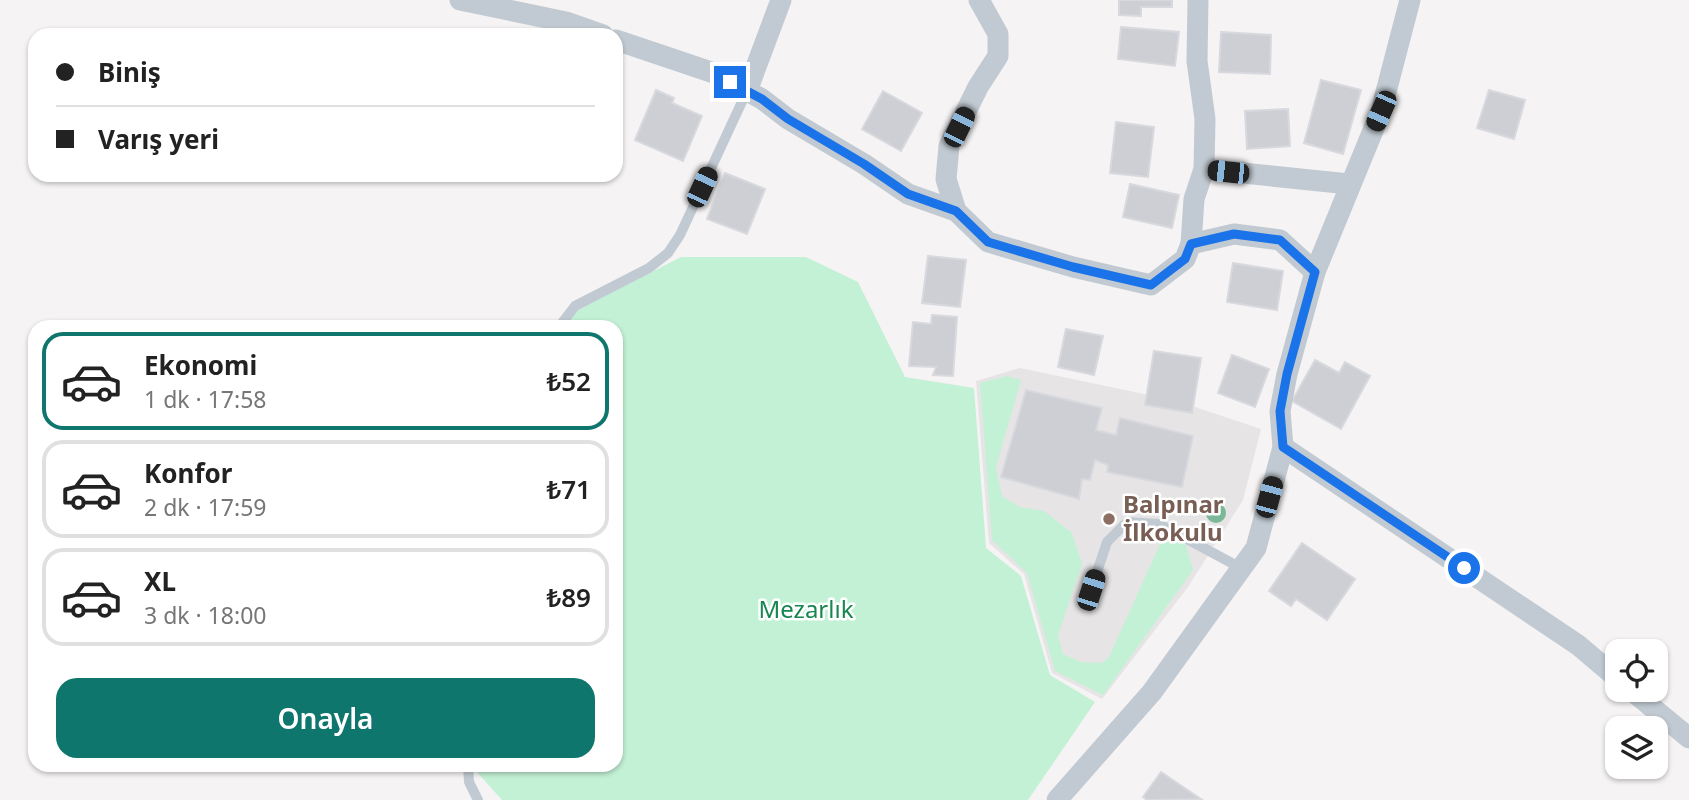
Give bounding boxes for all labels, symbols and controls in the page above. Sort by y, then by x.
text: Biniş [98,54,161,90]
route end [714,66,746,98]
car [1363,88,1400,134]
car [941,104,978,150]
text: Varış yeri [98,121,219,157]
car [1207,159,1250,185]
car [684,164,721,210]
text: Ekonomi [144,347,257,383]
icon: car [60,350,123,413]
text: ₺52 [546,363,591,399]
text: 1 dk · 17:58 [144,383,266,415]
text: Konfor [144,455,232,491]
icon: car [60,458,123,521]
text: ₺71 [546,471,591,507]
car [1254,474,1285,520]
place label: Balpınar İlkokulu [1123,487,1224,548]
text: 2 dk · 17:59 [144,491,266,523]
marker: Balpınar İlkokulu [1101,511,1117,527]
route start [1448,552,1480,584]
text: XL [144,563,176,599]
icon: car [60,566,123,629]
car [1075,567,1108,613]
text: ₺89 [546,579,591,615]
park label: Mezarlık [759,592,854,625]
text: 3 dk · 18:00 [144,599,266,631]
map controls [1605,639,1668,779]
button: locate [1605,639,1668,702]
button: Onayla [56,678,595,758]
button: layers [1605,716,1668,779]

